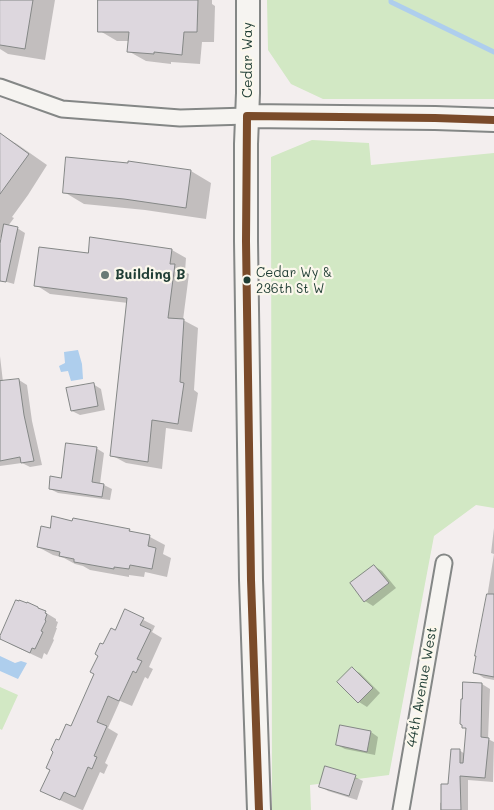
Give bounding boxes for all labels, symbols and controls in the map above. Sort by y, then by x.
street label: Cedar Way [240,22,256,98]
place label: Cedar Wy & 236th St W [256,265,332,296]
place label: Building B [115,267,185,283]
marker: Building B [99,269,111,281]
marker: Cedar Wy & 236th St W [242,275,252,285]
street label: 44th Avenue West [403,626,441,748]

